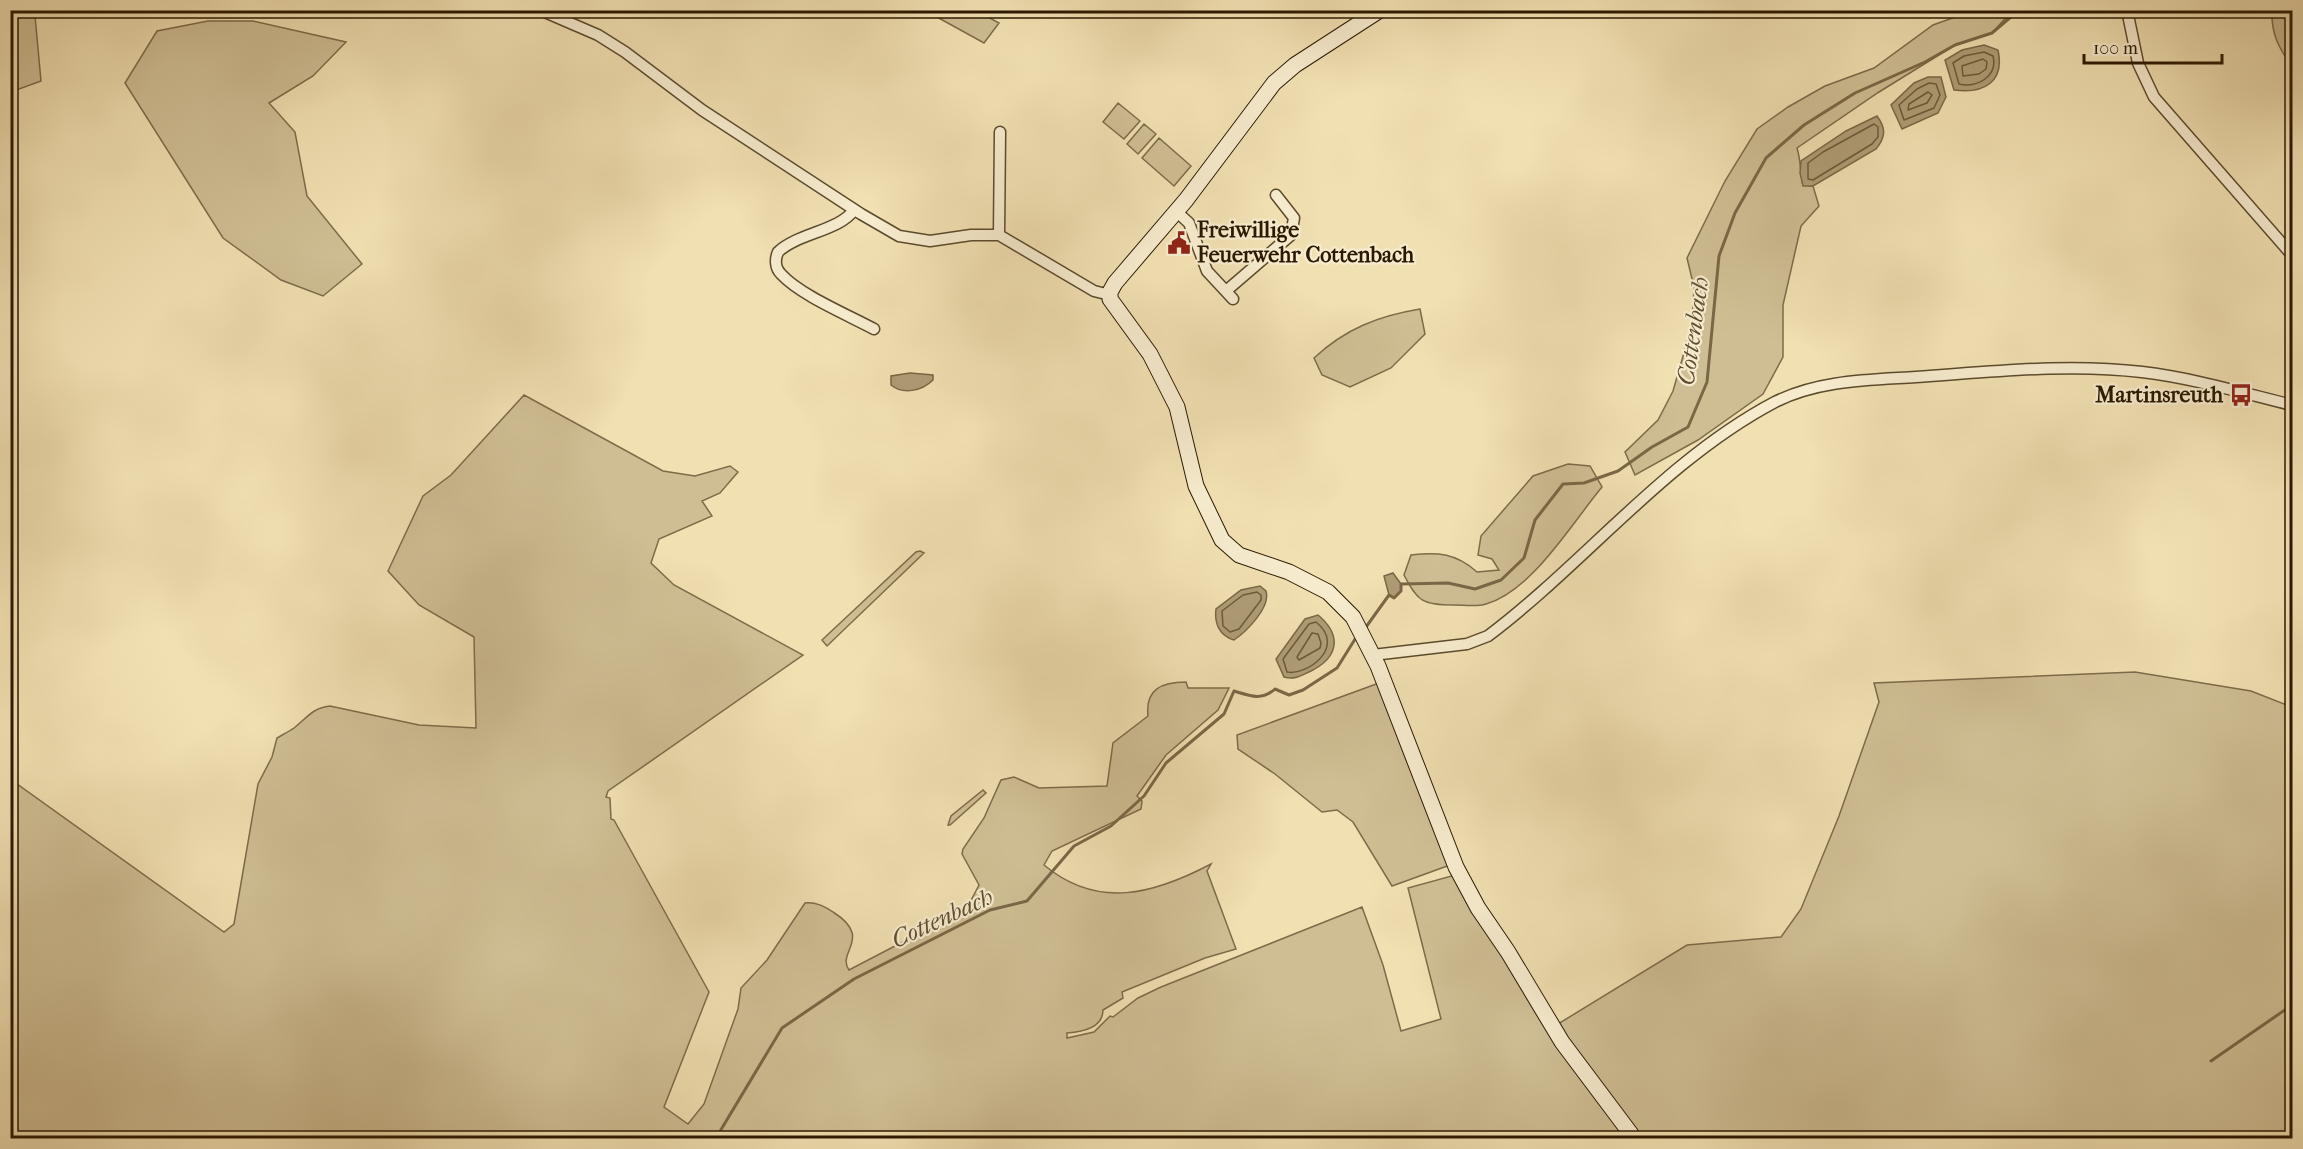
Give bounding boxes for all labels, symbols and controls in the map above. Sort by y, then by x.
scale bar [2084,27,2222,65]
text: 100 m [2093,38,2138,59]
place label: Freiwillige Feuerwehr Cottenbach [1196,217,1415,268]
public building icon: Freiwillige Feuerwehr Cottenbach [1166,230,1192,256]
water label: Cottenbach [1672,275,1714,387]
place label: Martinsreuth [2094,382,2224,408]
bus stop icon: Martinsreuth [2228,382,2254,408]
water label: Cottenbach [887,882,997,954]

